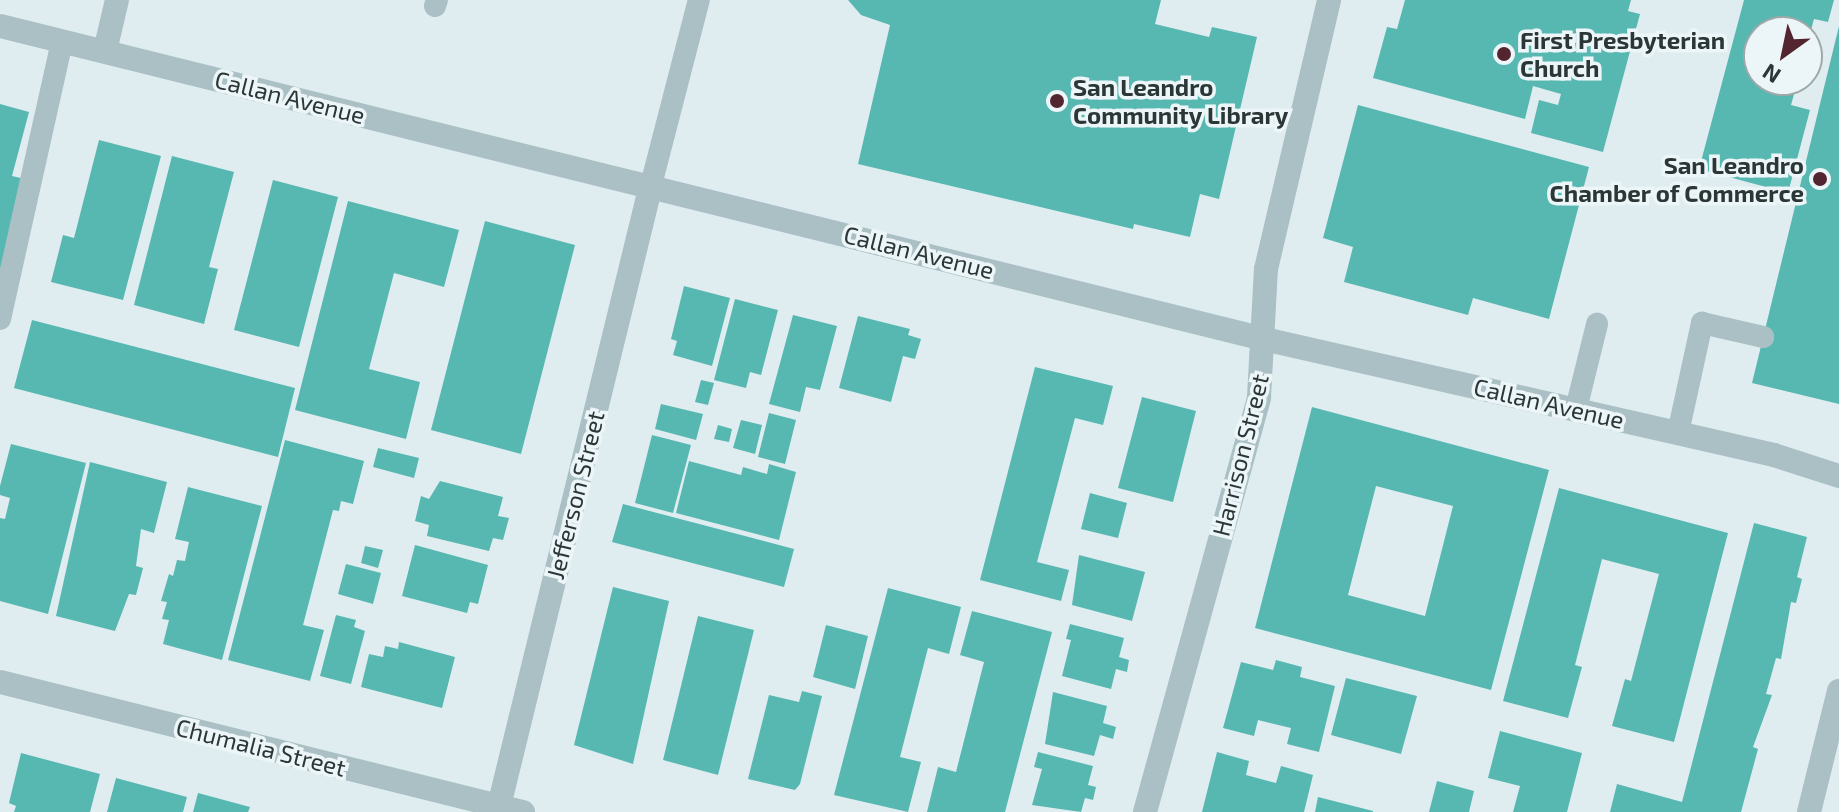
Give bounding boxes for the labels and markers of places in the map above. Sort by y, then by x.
place label: First Presbyterian Church [1520,26,1725,82]
marker: First Presbyterian Church [1495,45,1513,63]
place label: San Leandro Community Library [1073,73,1289,129]
marker: San Leandro Community Library [1048,92,1066,110]
place label: San Leandro Chamber of Commerce [1549,151,1804,207]
marker: San Leandro Chamber of Commerce [1811,170,1829,188]

